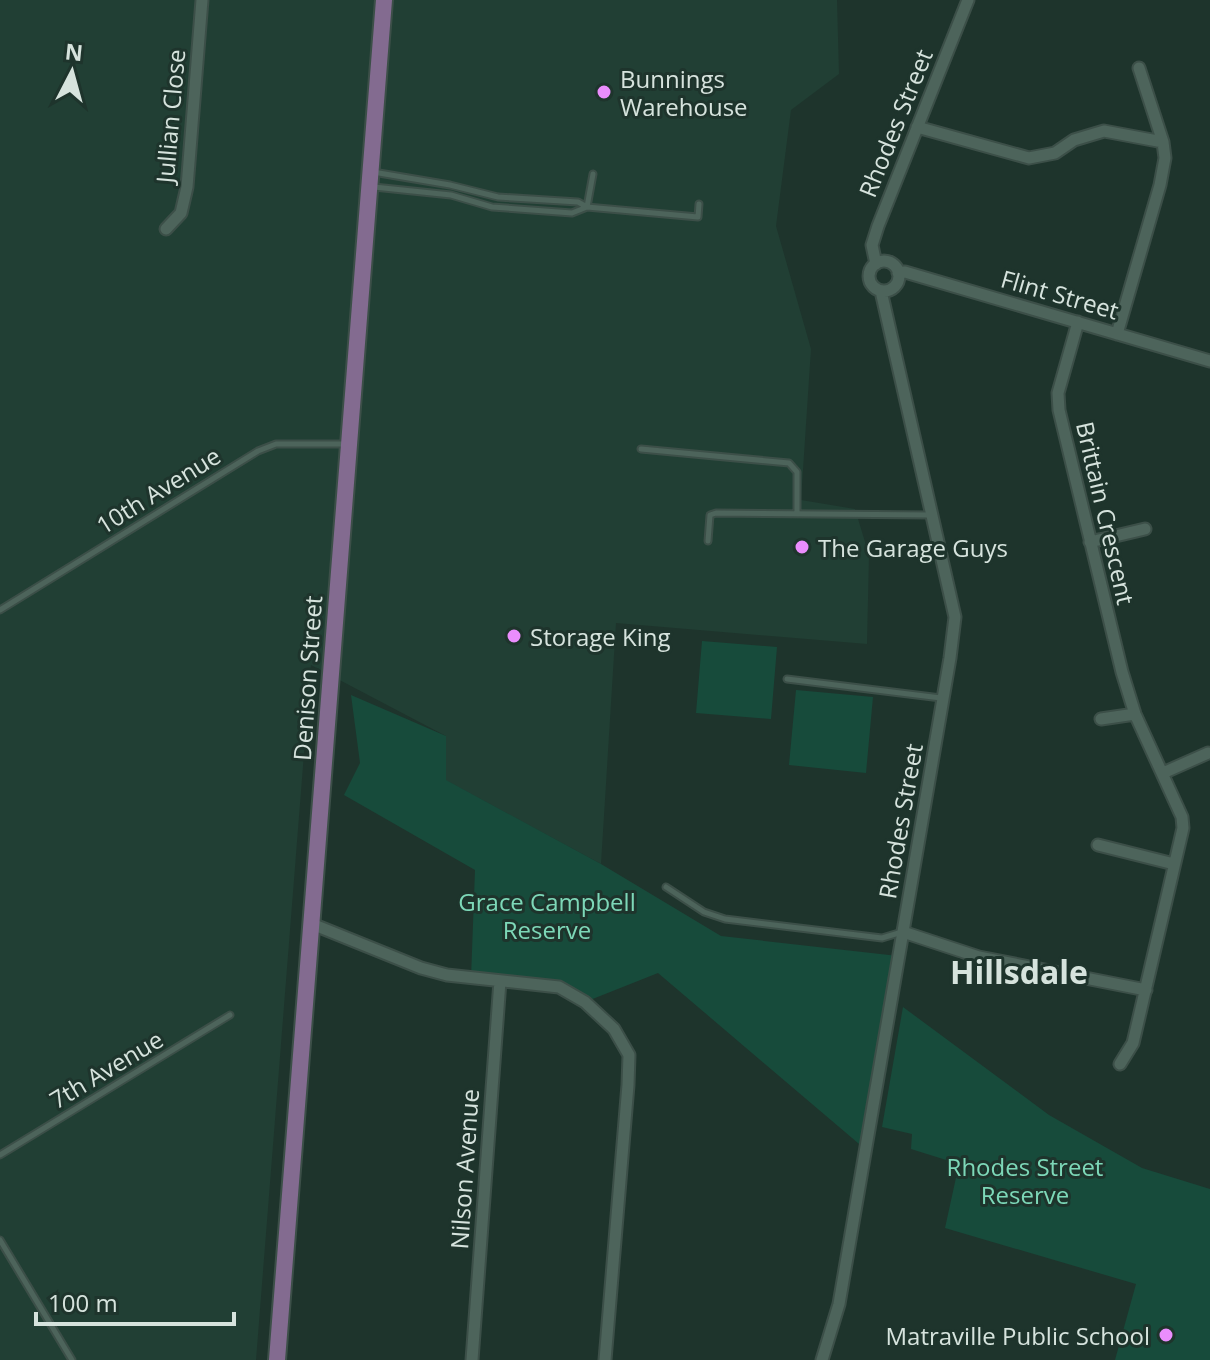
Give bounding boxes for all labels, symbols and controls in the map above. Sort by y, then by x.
north arrow [32,32,112,112]
text: N [64,35,85,67]
street label: Rhodes Street [850,44,940,202]
street label: Jullian Close [148,48,192,186]
place label: Bunnings Warehouse [620,62,748,123]
marker: Bunnings Warehouse [595,83,613,101]
street label: Flint Street [997,261,1123,327]
street label: Brittain Crescent [1069,418,1143,608]
street label: 10th Avenue [90,439,226,541]
place label: The Garage Guys [818,531,1008,564]
marker: The Garage Guys [793,538,811,556]
street label: Denison Street [285,594,329,762]
place label: Storage King [530,620,671,653]
marker: Storage King [505,627,523,645]
street label: Rhodes Street [870,741,930,901]
park label: Grace Campbell Reserve [458,885,636,946]
district label: Hillsdale [950,950,1088,993]
street label: 7th Avenue [43,1022,169,1116]
street label: Nilson Avenue [442,1088,486,1250]
park label: Rhodes Street Reserve [947,1150,1103,1211]
scale bar [36,1276,234,1326]
text: 100 m [48,1286,118,1319]
place label: Matraville Public School [886,1319,1150,1352]
marker: Matraville Public School [1157,1326,1175,1344]

